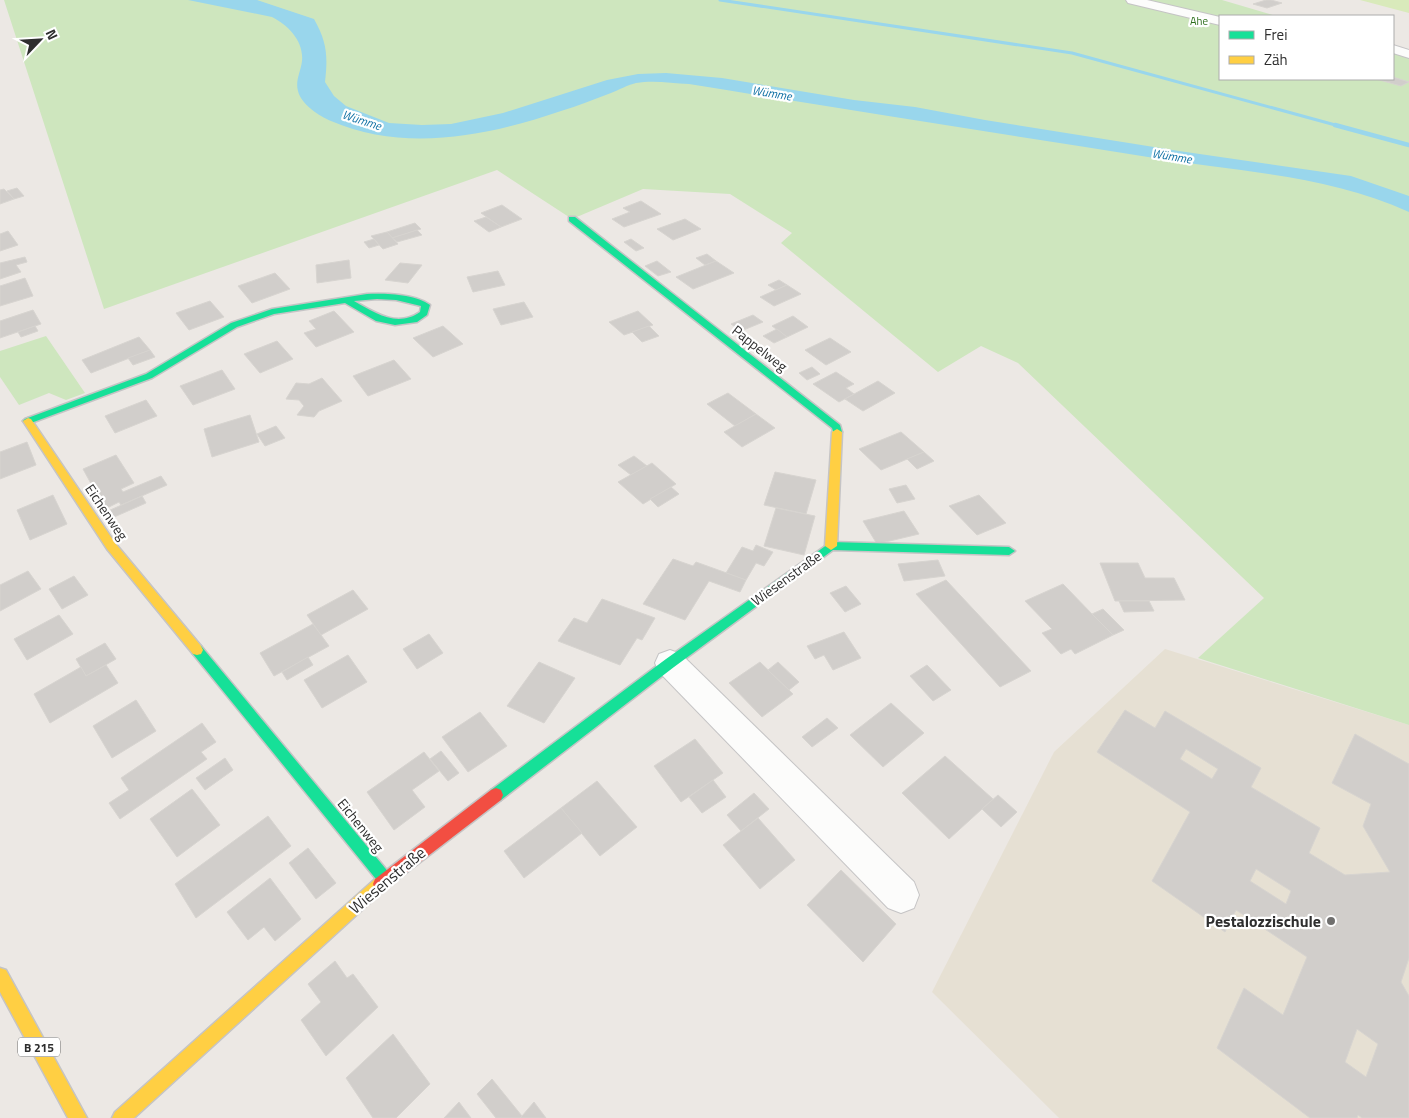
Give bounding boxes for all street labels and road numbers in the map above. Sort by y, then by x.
street label: Pappelweg [728,320,792,376]
street label: Eichenweg [80,480,134,544]
street label: Wiesenstraße [747,545,825,611]
street label: Eichenweg [333,794,389,856]
street label: Wiesenstraße [343,841,431,919]
road number: B 215 [18,1038,60,1056]

